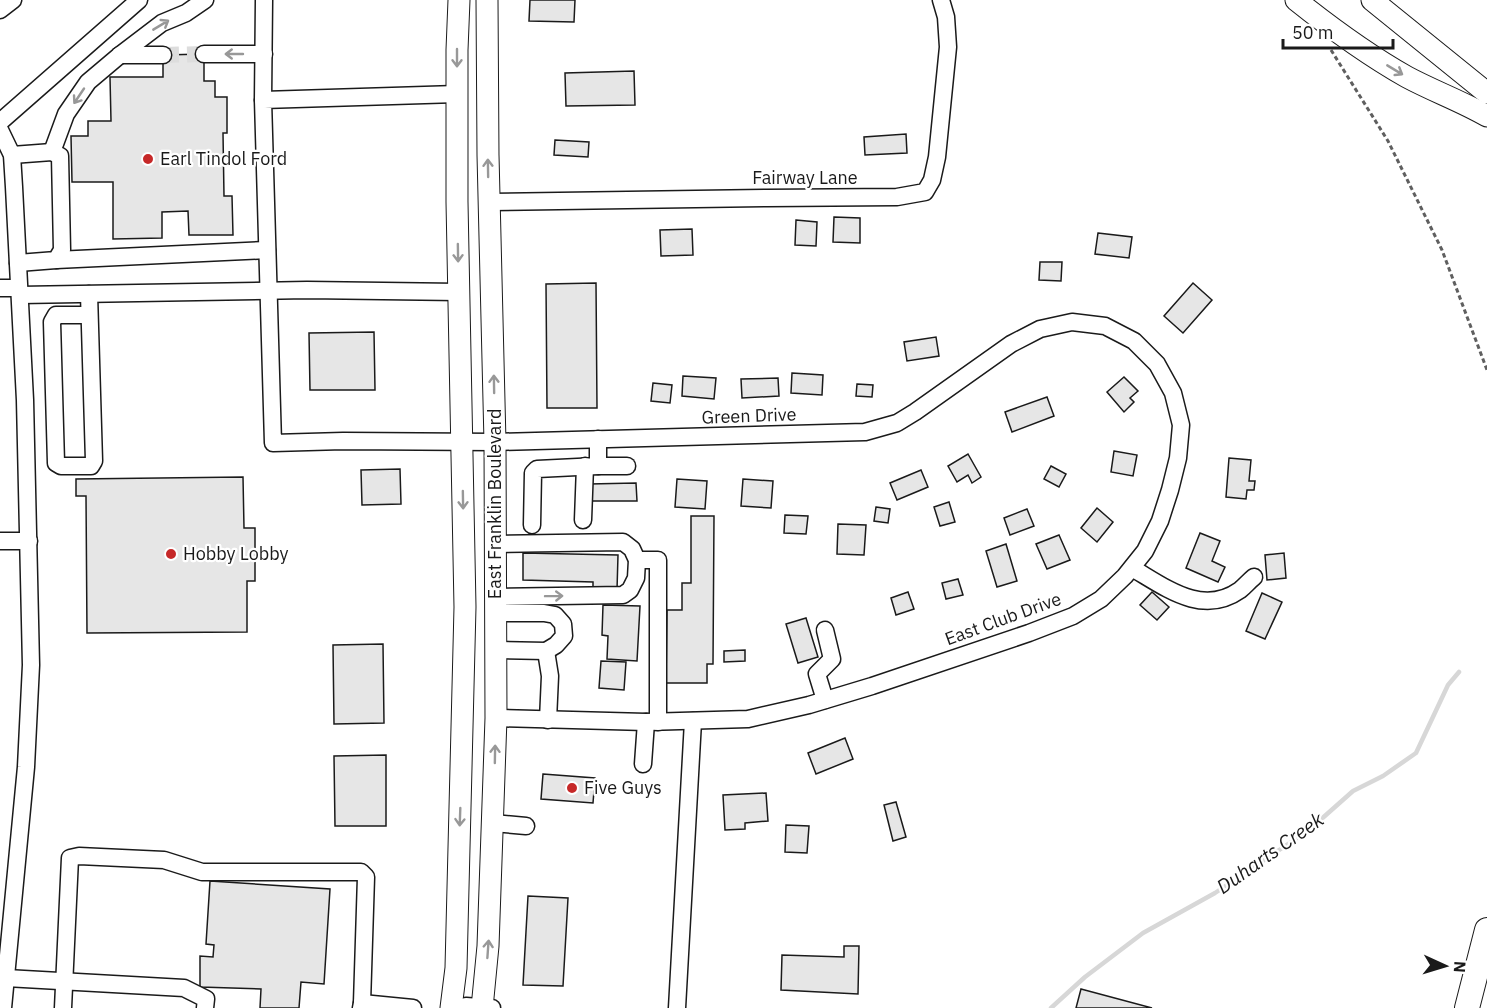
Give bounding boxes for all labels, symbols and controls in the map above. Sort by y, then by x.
scale bar [1283,12,1392,50]
one-way arrow [152,19,169,31]
text: 50 m [1292,21,1334,44]
one-way arrow [224,48,244,60]
one-way arrow [452,48,463,68]
one-way arrow [1386,64,1403,76]
one-way arrow [73,87,85,103]
place label: Earl Tindol Ford [160,147,287,170]
marker: Earl Tindol Ford [141,152,155,166]
one-way arrow [483,158,494,178]
street label: Fairway Lane [752,166,858,189]
one-way arrow [452,243,464,263]
one-way arrow [488,374,499,394]
street label: Green Drive [701,402,797,429]
street label: East Franklin Boulevard [483,409,506,599]
one-way arrow [457,489,469,509]
place label: Hobby Lobby [183,542,289,565]
marker: Hobby Lobby [164,547,178,561]
street label: East Club Drive [942,587,1064,650]
one-way arrow [543,591,563,602]
one-way arrow [489,744,501,764]
place label: Five Guys [584,776,662,799]
marker: Five Guys [565,781,579,795]
water label: Duharts Creek [1211,805,1329,900]
one-way arrow [454,806,465,826]
north arrow [1415,936,1475,996]
one-way arrow [483,939,494,959]
text: N [1450,961,1470,974]

